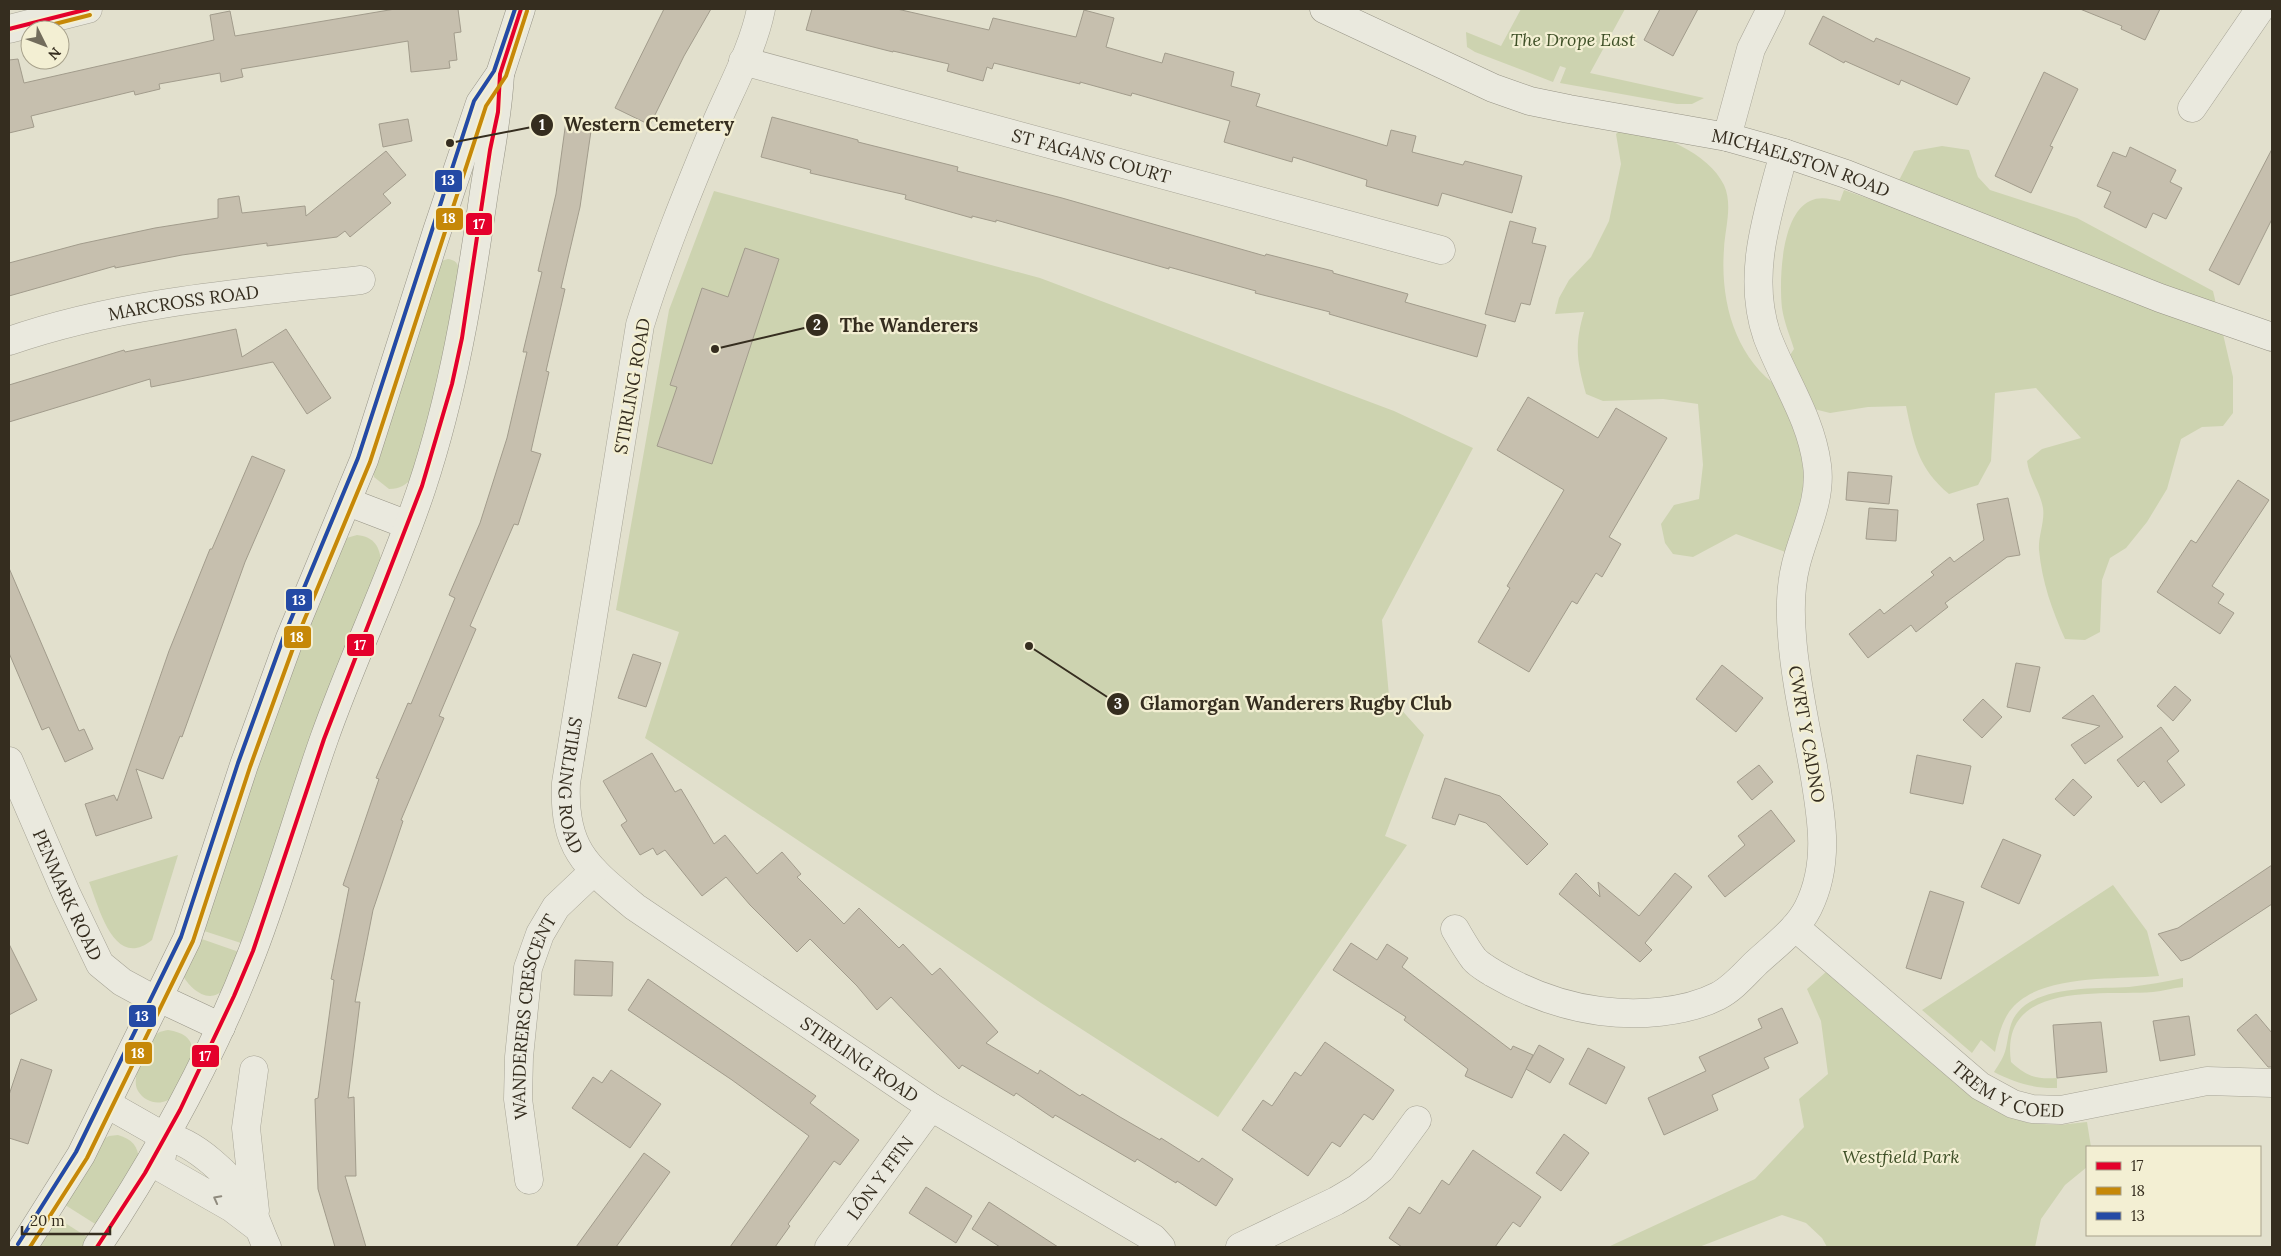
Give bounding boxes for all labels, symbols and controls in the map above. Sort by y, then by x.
north arrow [20,20,70,70]
park label: The Drope East [1511,28,1636,51]
text: N [44,44,65,64]
callout: Western Cemetery [529,108,745,142]
text: Western Cemetery [564,112,735,136]
text: 1 [539,115,545,134]
street label: ST FAGANS COURT [1009,123,1174,188]
street label: MICHAELSTON ROAD [1710,123,1893,202]
line badge: 13 [434,169,463,193]
text: 13 [441,171,455,189]
line badge: 18 [435,207,464,231]
text: 18 [442,209,456,227]
line badge: 17 [465,212,493,236]
text: 17 [473,215,486,233]
street label: MARCROSS ROAD [106,280,260,325]
callout: The Wanderers [804,308,988,342]
text: The Wanderers [840,313,978,337]
text: 2 [813,315,821,334]
street label: STIRLING ROAD [609,316,655,456]
line badge: 13 [285,588,313,612]
text: 13 [292,591,306,609]
line badge: 18 [283,625,312,649]
text: 18 [290,628,304,646]
line badge: 17 [346,633,375,657]
text: 17 [354,636,367,654]
street label: CWRT Y CADNO [1784,664,1830,804]
callout: Glamorgan Wanderers Rugby Club [1105,687,1462,721]
text: Glamorgan Wanderers Rugby Club [1140,691,1452,715]
text: 3 [1114,694,1122,713]
street label: STIRLING ROAD [554,716,589,857]
street label: PENMARK ROAD [28,825,108,964]
street label: WANDERERS CRESCENT [506,909,561,1121]
line badge: 13 [128,1004,157,1028]
text: 13 [135,1007,149,1025]
street label: STIRLING ROAD [796,1011,923,1107]
line badge: 18 [124,1041,153,1065]
text: 18 [131,1044,145,1062]
line badge: 17 [191,1044,220,1068]
text: 17 [199,1047,212,1065]
street label: TREM Y COED [1947,1056,2065,1122]
street label: LÔN Y FFIN [841,1131,918,1224]
park label: Westfield Park [1842,1145,1960,1168]
legend [2086,1146,2261,1236]
text: 17 [2131,1156,2143,1175]
text: 18 [2131,1181,2145,1200]
one-way arrow [213,1196,222,1206]
scale bar [22,1204,110,1236]
text: 13 [2131,1206,2145,1225]
text: 20 m [30,1211,65,1230]

